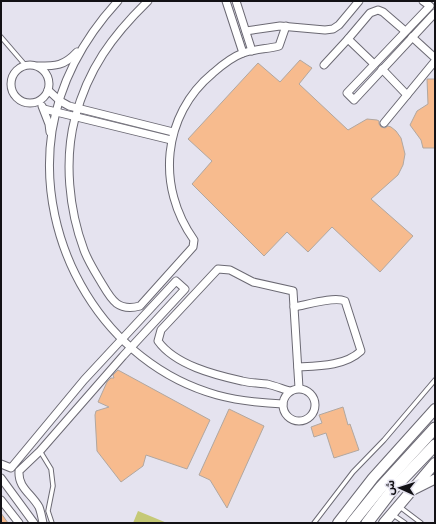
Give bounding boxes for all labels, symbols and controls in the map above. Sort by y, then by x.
north arrow [380,468,420,508]
text: ش [383,480,397,495]

